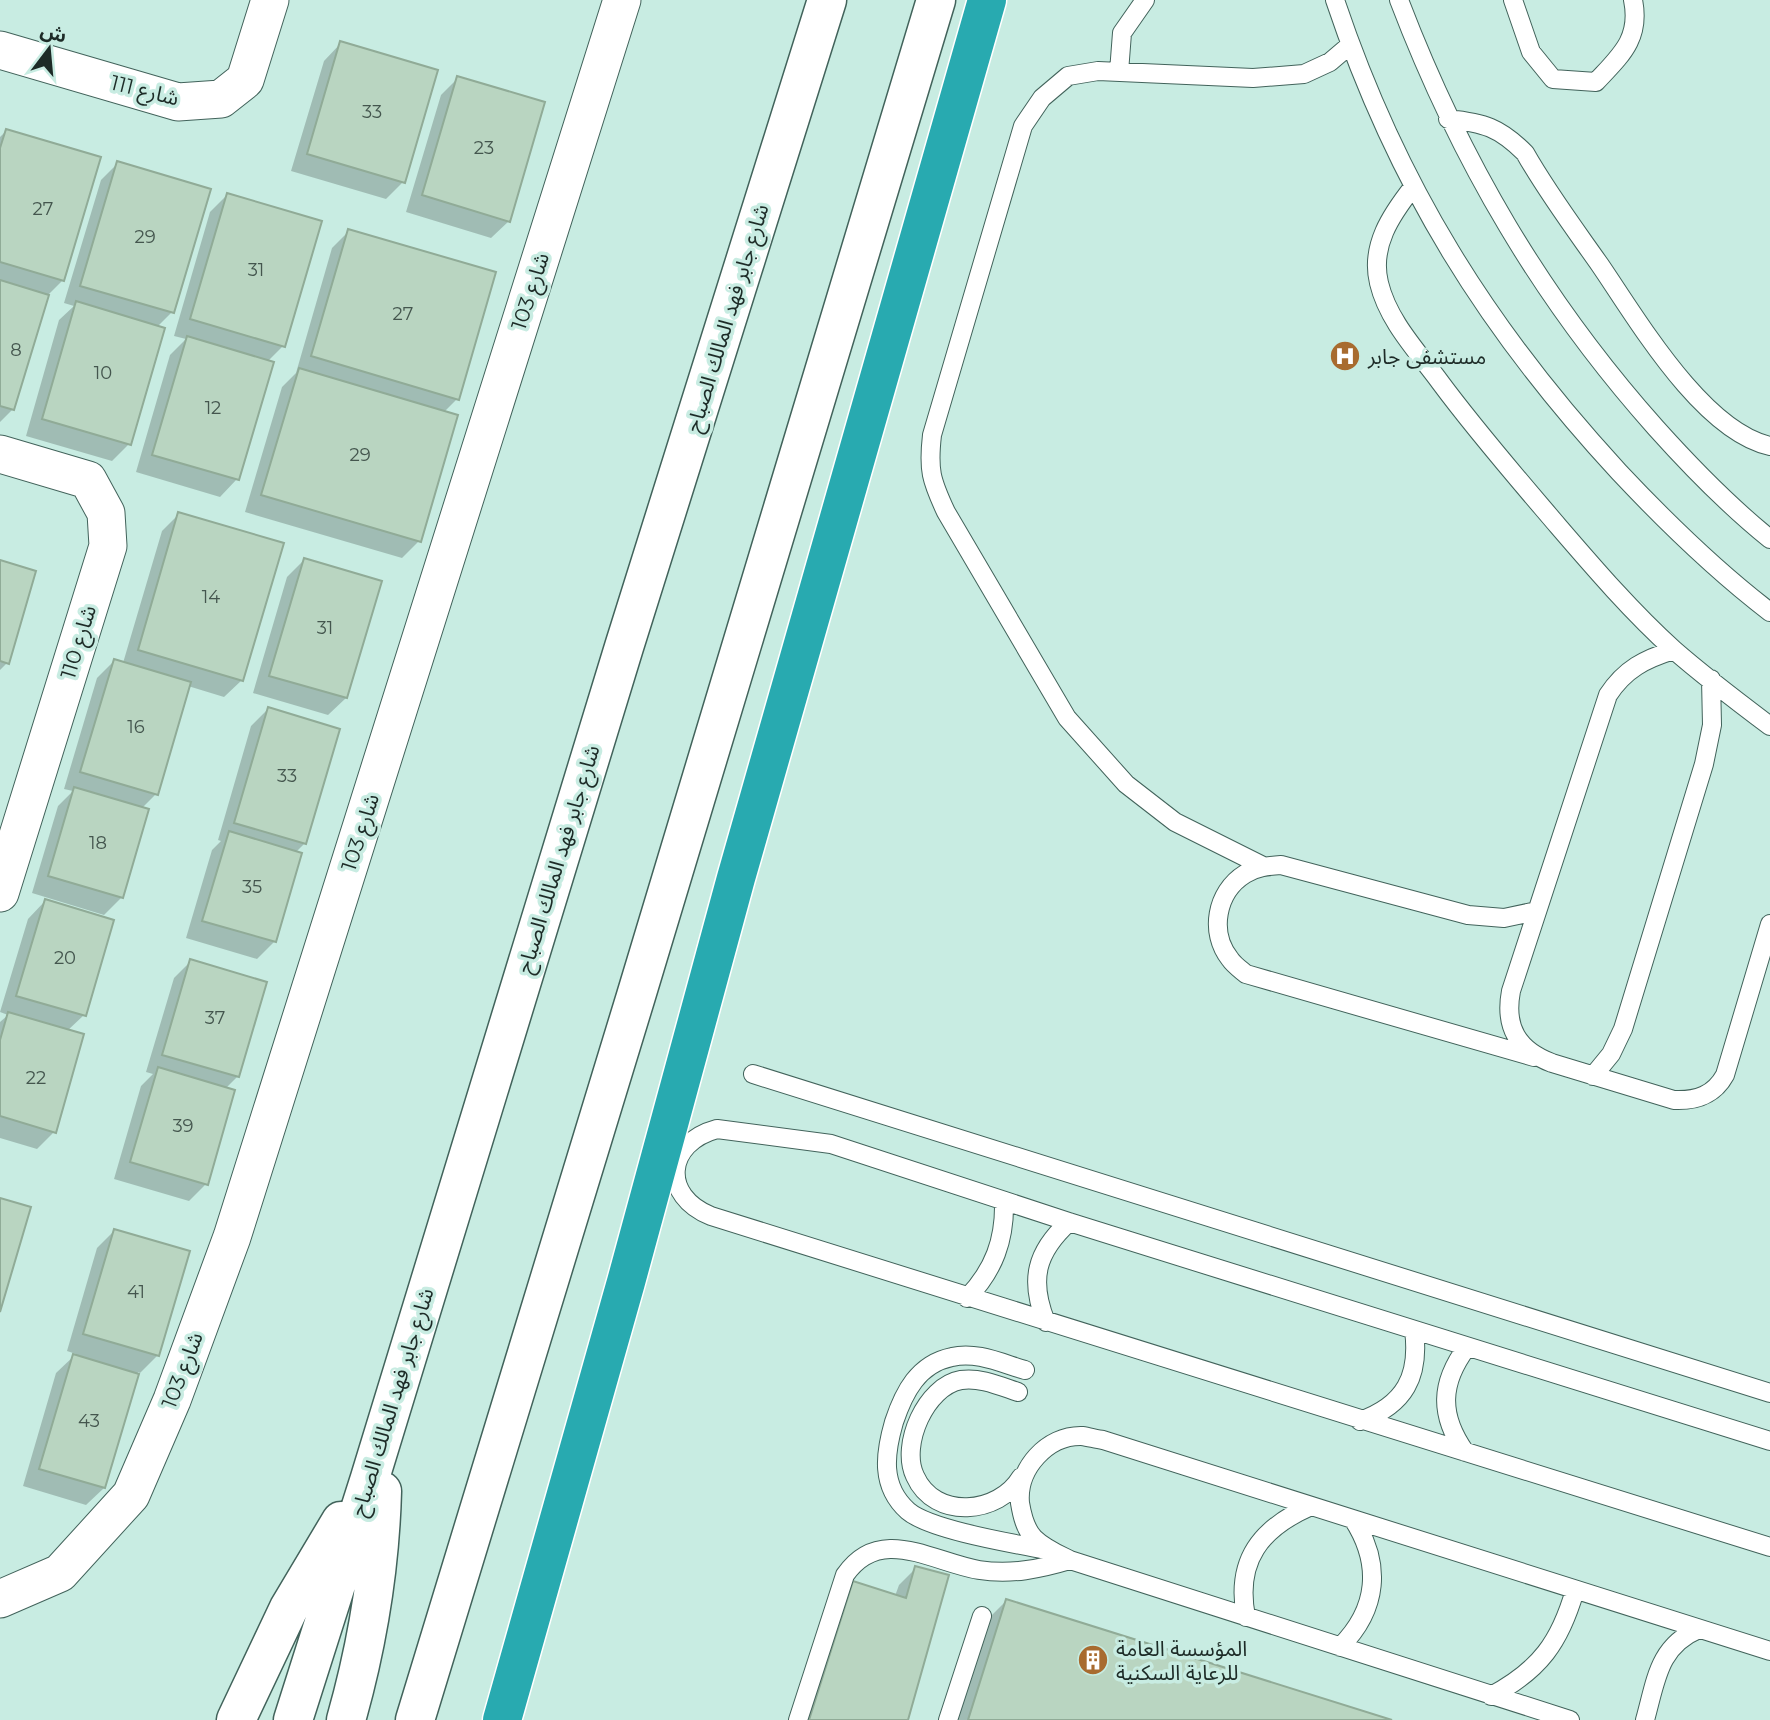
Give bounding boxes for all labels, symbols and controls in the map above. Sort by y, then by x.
north arrow [14,14,84,84]
text: ش [38,18,69,48]
street label: شارع 111 [108,70,182,113]
house number: 33 [362,101,382,123]
house number: 23 [474,137,494,159]
house number: 27 [33,198,53,220]
street label: شارع جابر فهد المالك الصباح [680,201,777,436]
house number: 29 [134,226,156,248]
street label: شارع 103 [506,249,557,334]
house number: 31 [248,259,264,281]
house number: 27 [393,303,413,325]
house number: 8 [10,339,22,361]
hospital icon: مستشفى جابر [1328,339,1362,373]
place label: مستشفى جابر [1367,344,1486,369]
house number: 10 [94,362,112,384]
house number: 12 [205,397,221,419]
house number: 29 [349,444,371,466]
house number: 14 [202,586,220,608]
street label: شارع 110 [55,602,104,683]
house number: 31 [317,617,333,639]
house number: 16 [127,716,145,738]
street label: شارع جابر فهد المالك الصباح [511,742,608,977]
house number: 33 [277,765,297,787]
street label: شارع 103 [336,790,387,875]
house number: 18 [89,832,107,854]
house number: 35 [242,876,262,898]
house number: 20 [54,947,76,969]
house number: 37 [205,1007,225,1029]
house number: 22 [26,1067,46,1089]
house number: 39 [172,1115,194,1137]
house number: 41 [127,1281,145,1303]
street label: شارع جابر فهد المالك الصباح [345,1285,442,1520]
street label: شارع 103 [156,1328,211,1413]
house number: 43 [78,1410,100,1432]
place label: المؤسسة العامة للرعاية السكنية [1116,1636,1247,1685]
building icon: المؤسسة العامة للرعاية السكنية [1076,1643,1110,1677]

